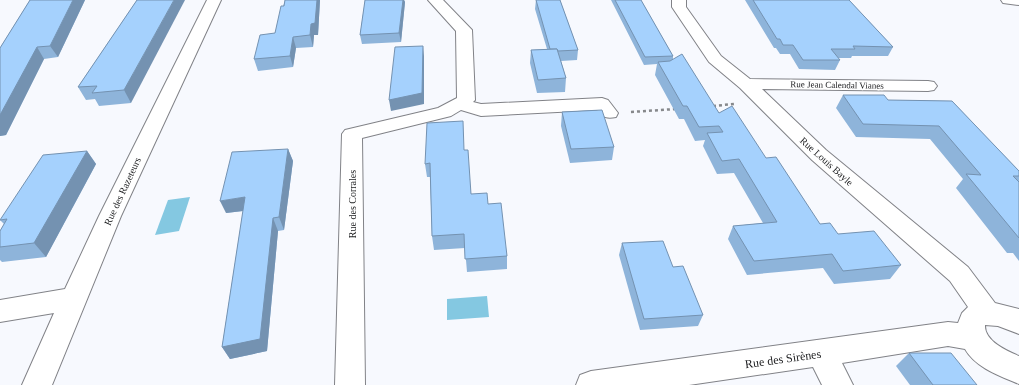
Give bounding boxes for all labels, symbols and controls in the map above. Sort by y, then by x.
street label: Rue Jean Calendal Vianes [790,79,884,91]
street label: Rue Louis Bayle [798,135,856,188]
street label: Rue des Razeteurs [102,155,143,227]
street label: Rue des Corrales [347,170,358,238]
street label: Rue des Sirènes [744,347,822,371]

